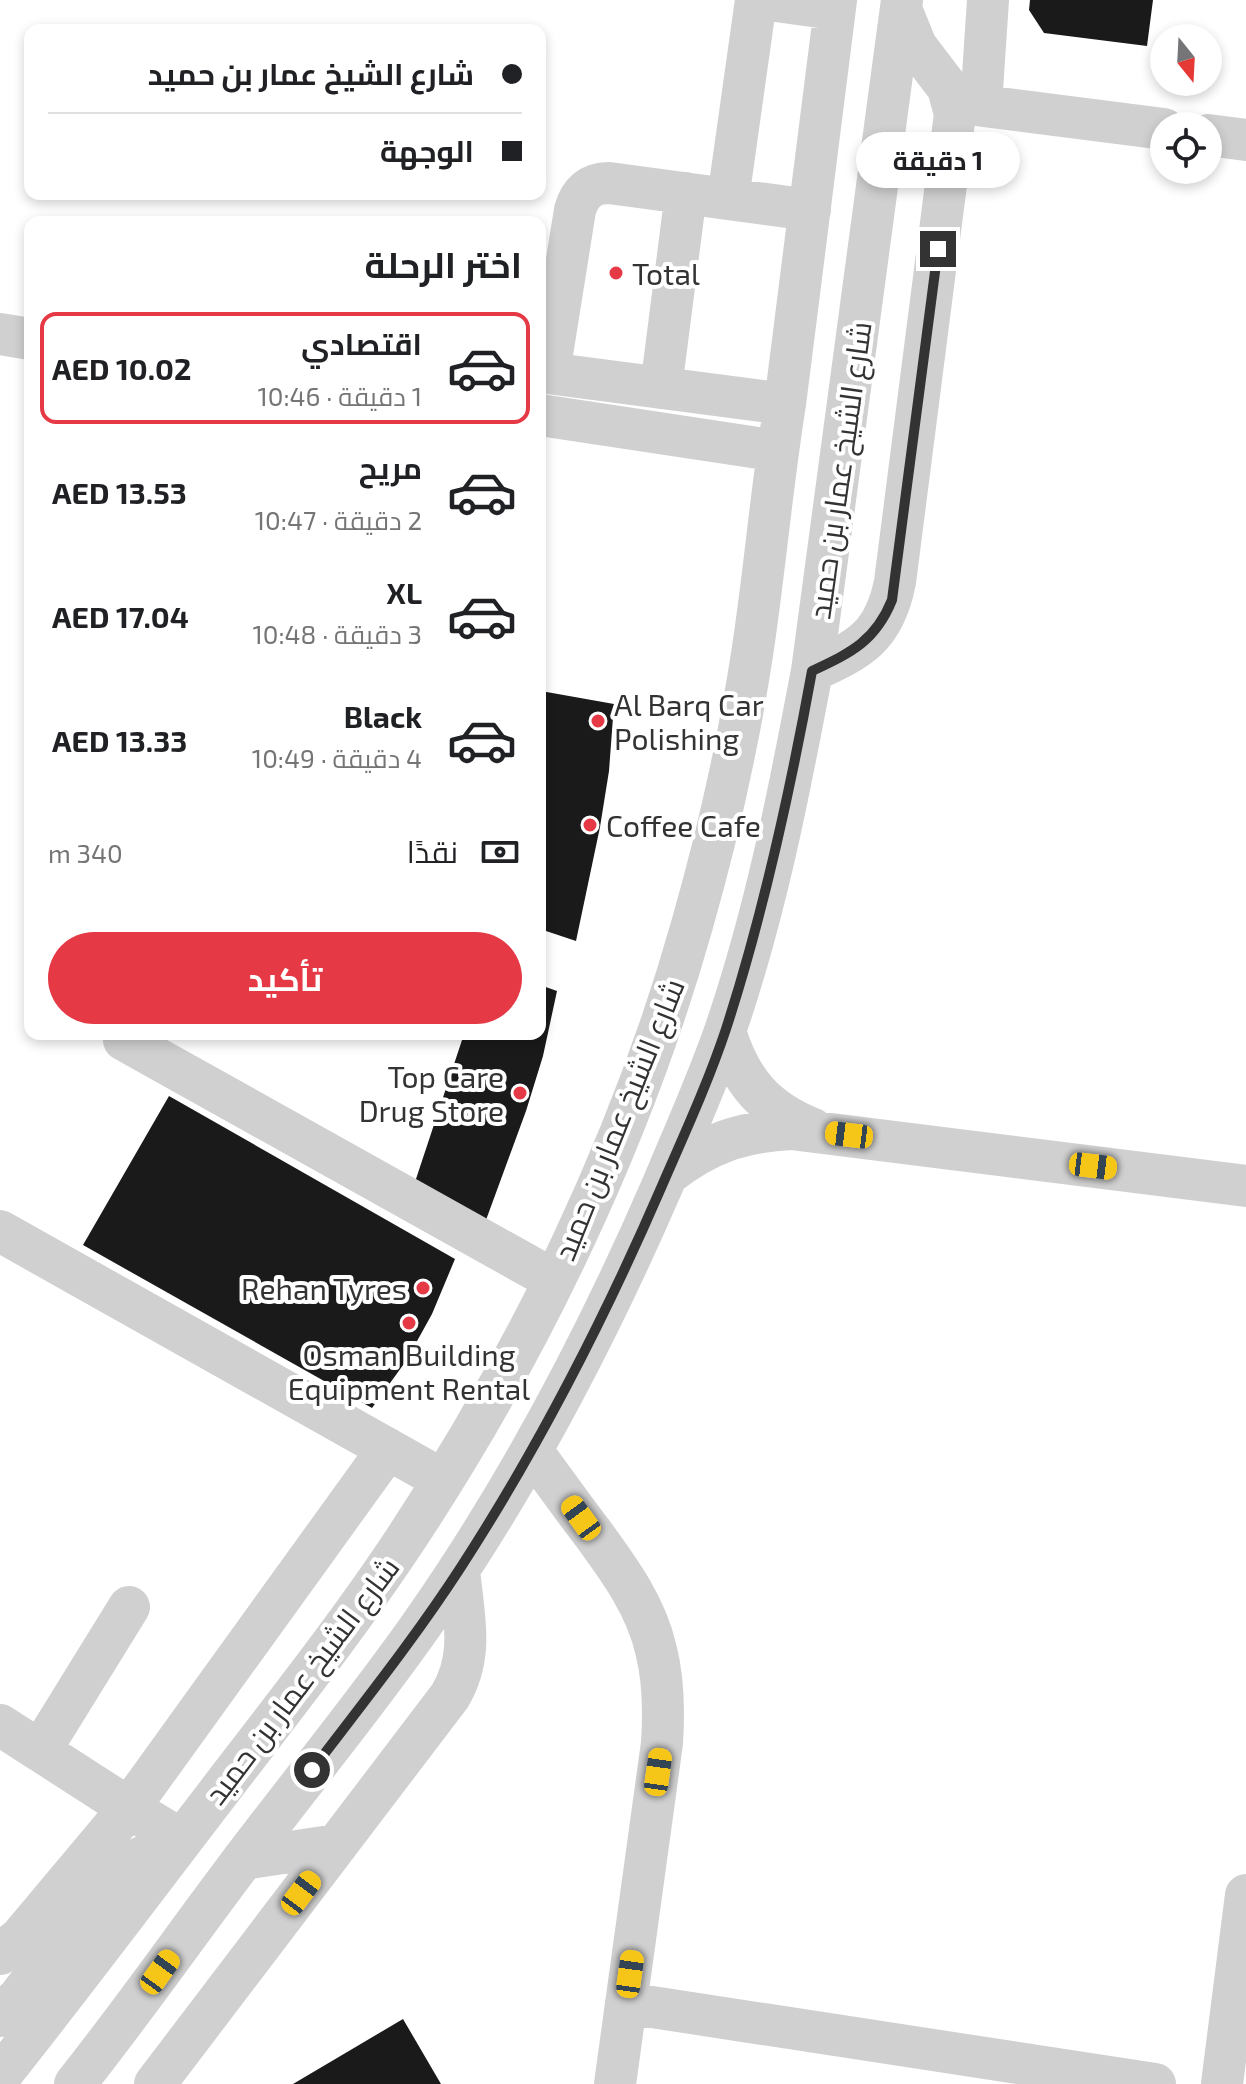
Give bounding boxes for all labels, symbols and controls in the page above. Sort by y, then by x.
north arrow [1150,24,1222,96]
map controls [1150,24,1222,184]
text: شارع الشيخ عمار بن حميد [148,55,474,91]
button: locate [1150,112,1222,184]
text: الوجهة [380,132,474,168]
callout: 1 دقيقة [856,133,1020,189]
text: 1 دقيقة [893,144,983,175]
route end [920,231,956,267]
text: اختر الرحلة [365,242,522,285]
place label: Total [632,255,700,291]
marker: Total [607,264,625,282]
street label: شارع الشيخ عمار بن حميد [800,319,882,622]
text: اقتصادي [301,325,422,361]
icon: car [446,332,518,404]
text: AED 10.02 [52,350,191,386]
text: 1 دقيقة · 10:46 [257,380,422,411]
text: مريح [359,449,422,485]
icon: car [446,456,518,528]
text: AED 13.53 [52,474,187,510]
text: 2 دقيقة · 10:47 [255,504,422,535]
text: XL [387,574,422,610]
icon: car [446,580,518,652]
text: AED 17.04 [52,598,189,634]
text: 3 دقيقة · 10:48 [252,618,422,649]
place label: Al Barq Car Polishing [614,686,764,756]
text: Black [344,698,422,734]
icon: car [446,704,518,776]
marker: Al Barq Car Polishing [589,712,607,730]
text: AED 13.33 [52,722,187,758]
text: 4 دقيقة · 10:49 [252,742,422,773]
place label: Coffee Cafe [606,807,761,843]
marker: Coffee Cafe [581,816,599,834]
icon: cash [478,830,522,874]
text: نقدًا [407,833,458,869]
text: 340 m [48,837,123,868]
button: تأكيد [48,932,522,1024]
street label: شارع الشيخ عمار بن حميد [545,973,695,1266]
place label: Top Care Drug Store [359,1058,504,1128]
marker: Top Care Drug Store [511,1084,529,1102]
car [824,1120,874,1150]
car [1068,1151,1118,1181]
place label: Rehan Tyres [241,1270,407,1306]
marker: Rehan Tyres [414,1279,432,1297]
marker: Osman Building Equipment Rental [400,1314,418,1332]
place label: Osman Building Equipment Rental [288,1336,530,1406]
car [557,1492,605,1544]
street label: شارع الشيخ عمار بن حميد [196,1549,409,1813]
car [643,1747,673,1797]
route start [294,1752,330,1788]
car [277,1867,325,1919]
car [136,1946,184,1998]
car [615,1949,645,1999]

